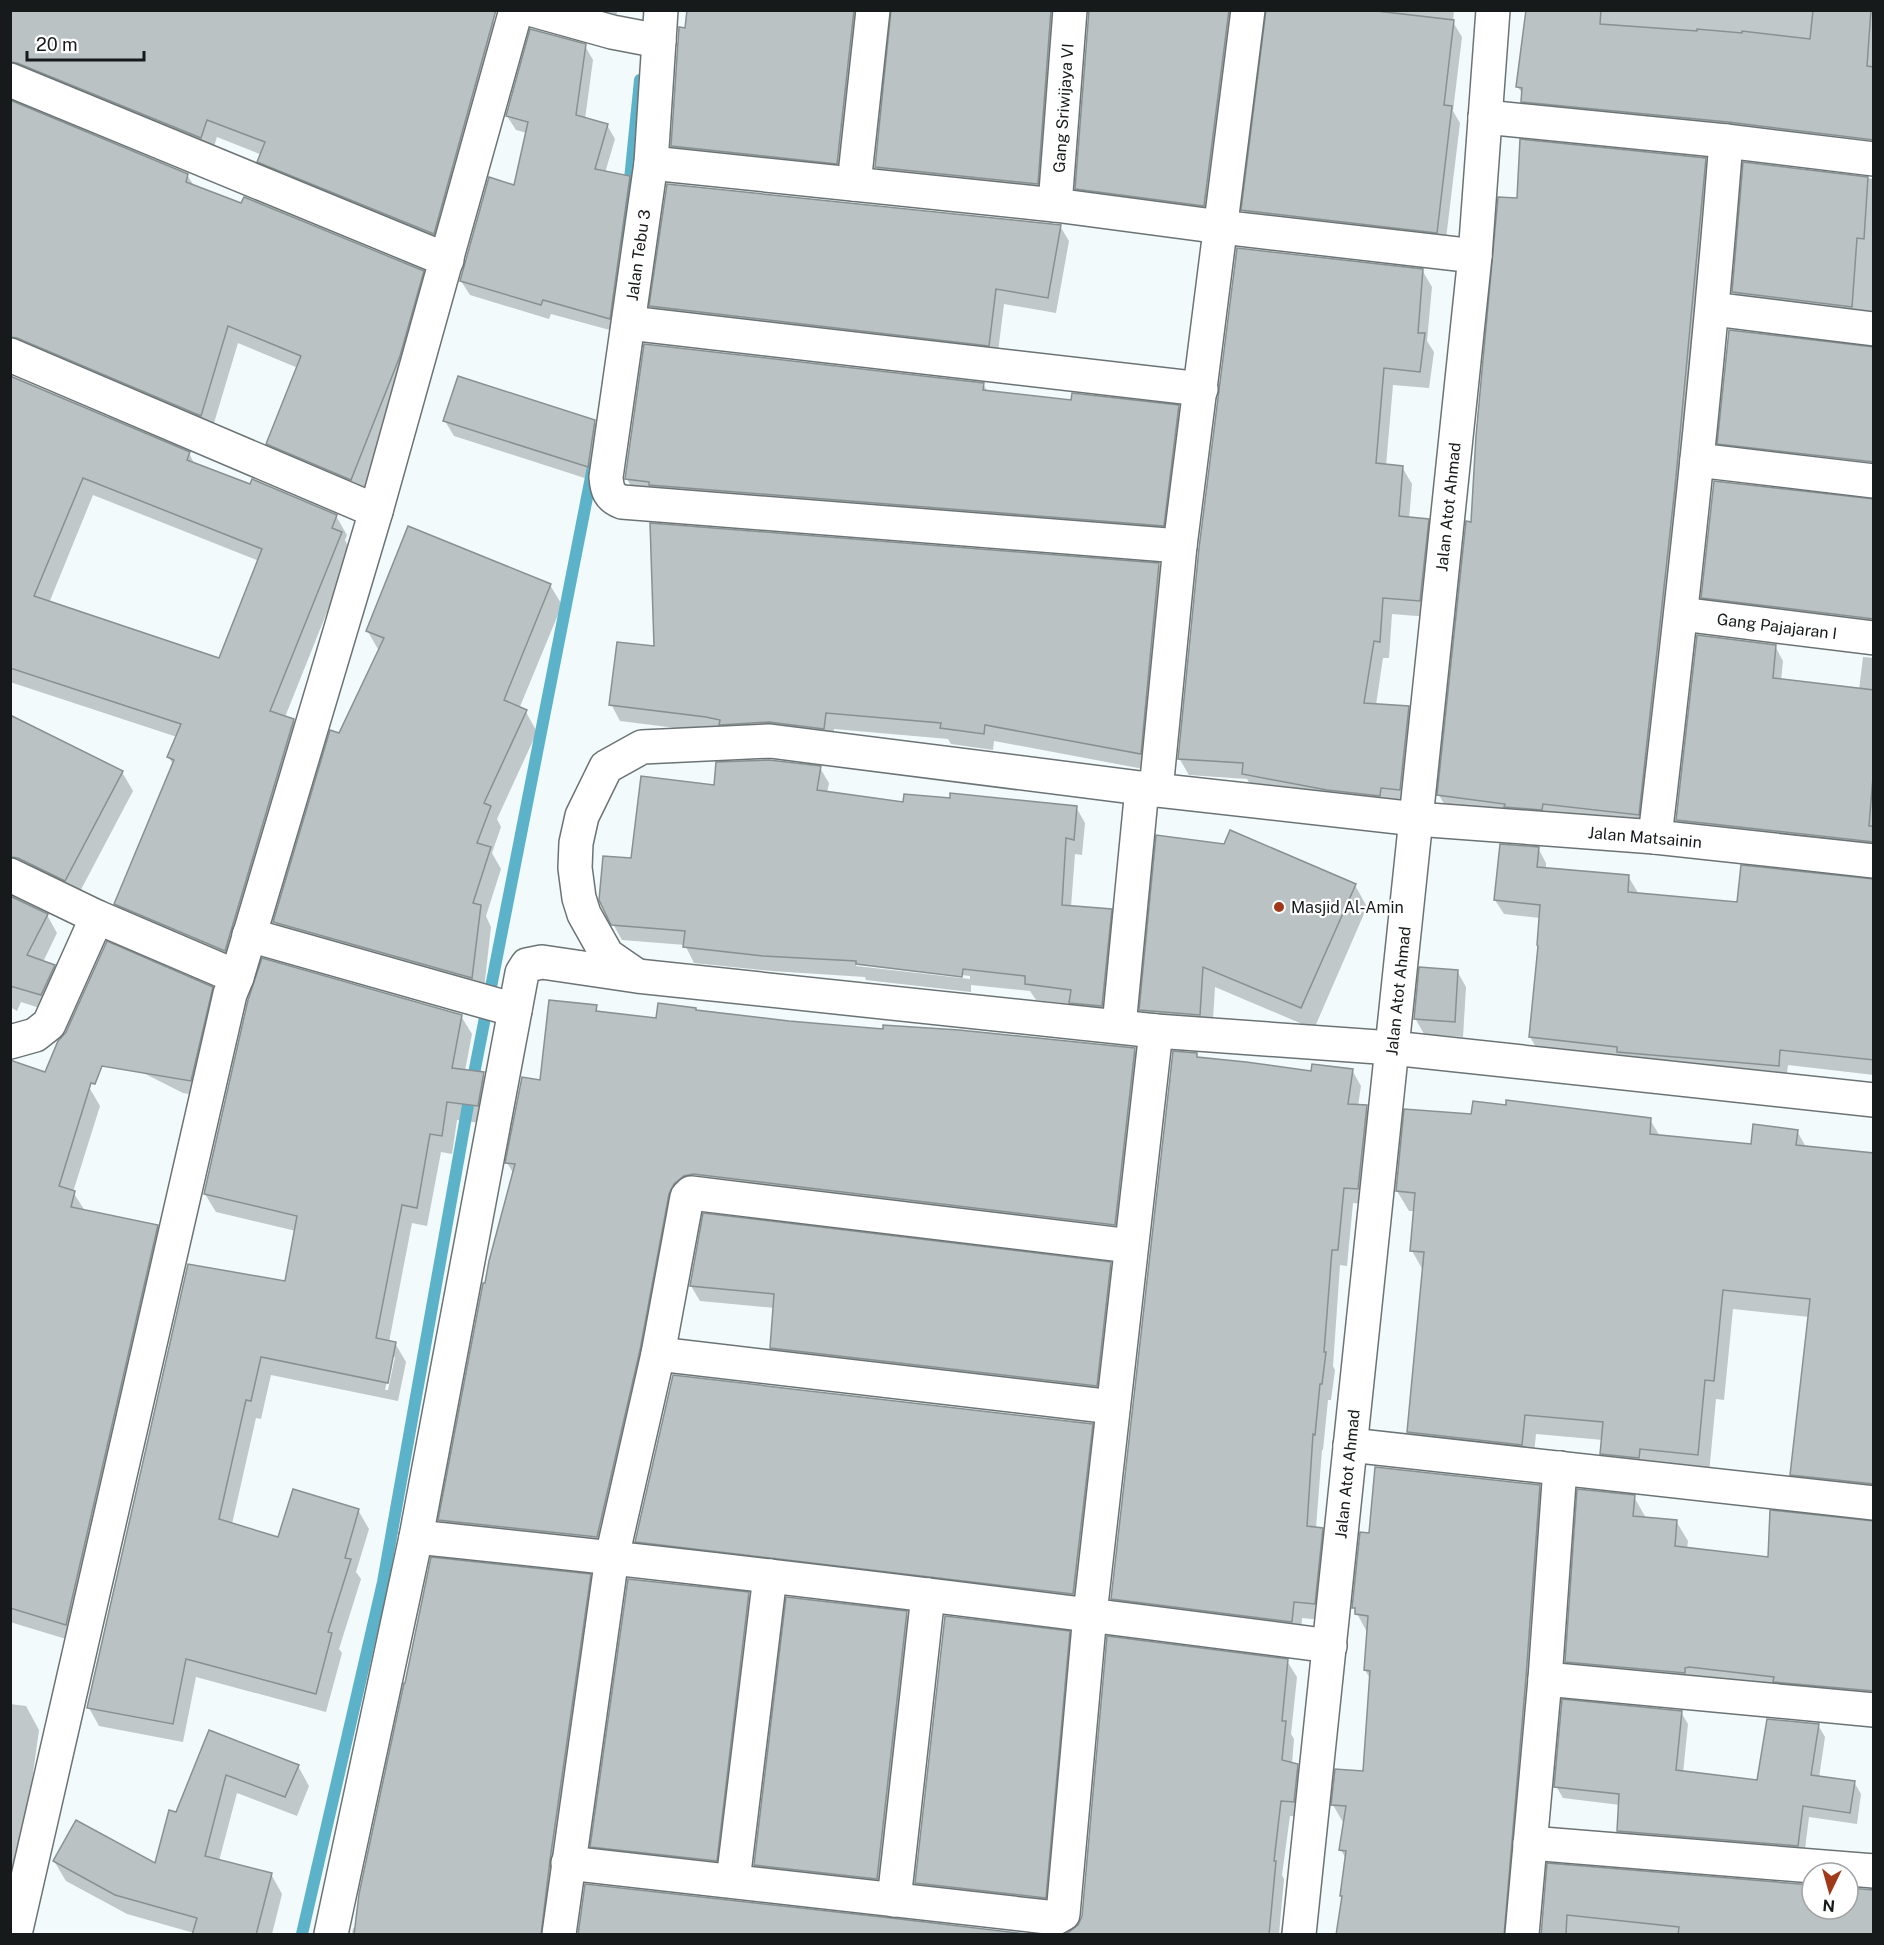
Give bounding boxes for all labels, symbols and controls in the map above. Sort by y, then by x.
scale bar [27,24,144,62]
text: 20 m [36,34,78,55]
street label: Gang Sriwijaya VI [1049,43,1078,173]
street label: Jalan Tebu 3 [623,208,654,302]
street label: Jalan Atot Ahmad [1432,441,1465,573]
street label: Gang Pajajaran I [1716,610,1838,643]
street label: Jalan Matsainin [1587,823,1703,852]
place label: Masjid Al-Amin [1291,898,1404,917]
marker: Masjid Al-Amin [1272,900,1286,914]
street label: Jalan Atot Ahmad [1382,925,1415,1057]
street label: Jalan Atot Ahmad [1331,1408,1364,1540]
north arrow [1800,1861,1860,1921]
text: N [1822,1895,1836,1915]

